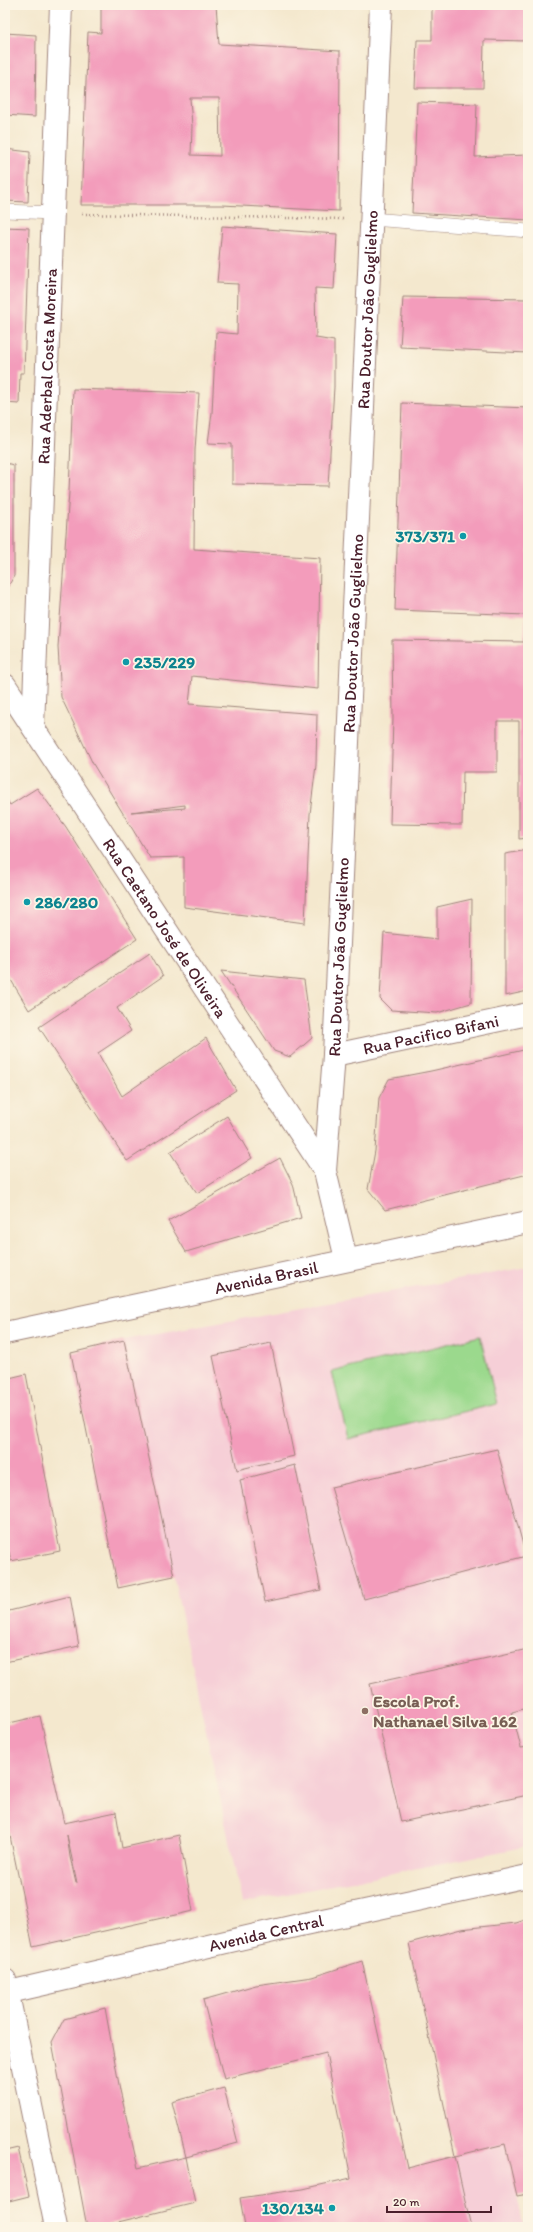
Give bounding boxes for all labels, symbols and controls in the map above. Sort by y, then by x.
street label: Rua Doutor João Guglielmo [353,210,382,409]
street label: Rua Aderbal Costa Moreira [33,268,61,465]
place label: 373/371 [395,526,455,546]
marker: 373/371 [458,531,468,541]
street label: Rua Doutor João Guglielmo [338,533,367,733]
place label: 235/229 [134,652,195,672]
marker: 235/229 [121,657,131,667]
street label: Rua Caetano José de Oliveira [99,834,232,1022]
street label: Rua Doutor João Guglielmo [324,857,353,1057]
place label: 286/280 [35,892,98,912]
marker: 286/280 [22,897,32,907]
street label: Rua Pacifico Bifani [361,1010,501,1059]
street label: Avenida Brasil [213,1257,320,1298]
place label: Escola Prof. Nathanael Silva 162 [373,1691,517,1731]
marker: Escola Prof. Nathanael Silva 162 [360,1706,370,1716]
street label: Avenida Central [207,1910,325,1956]
scale bar [387,2188,491,2214]
text: 20 m [393,2195,420,2209]
place label: 130/134 [262,2198,325,2218]
marker: 130/134 [327,2203,337,2213]

